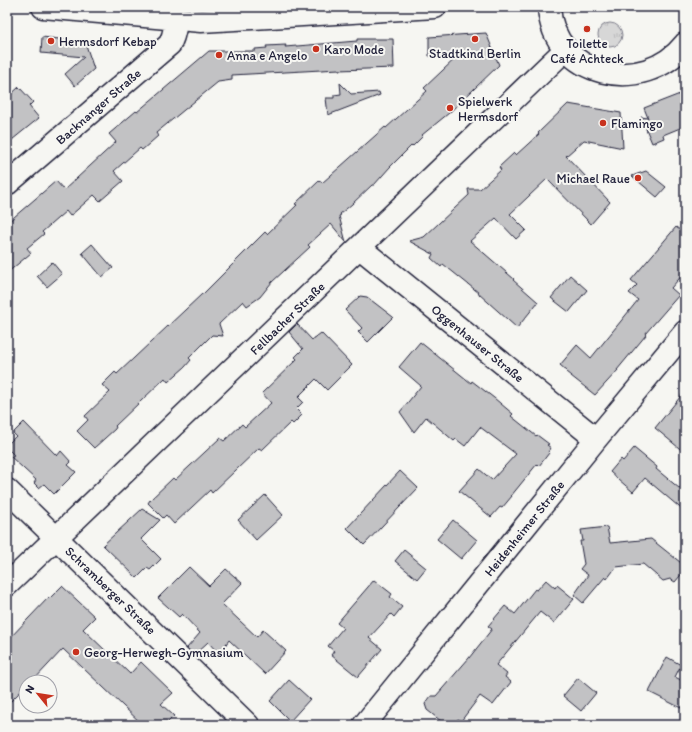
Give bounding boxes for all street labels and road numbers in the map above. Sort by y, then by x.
street label: Backnanger Straße [53,65,144,147]
street label: Fellbacher Straße [247,279,328,358]
street label: Oggenhauser Straße [428,301,527,385]
street label: Heidenheimer Straße [481,477,568,579]
street label: Schramberger Straße [62,543,159,637]

